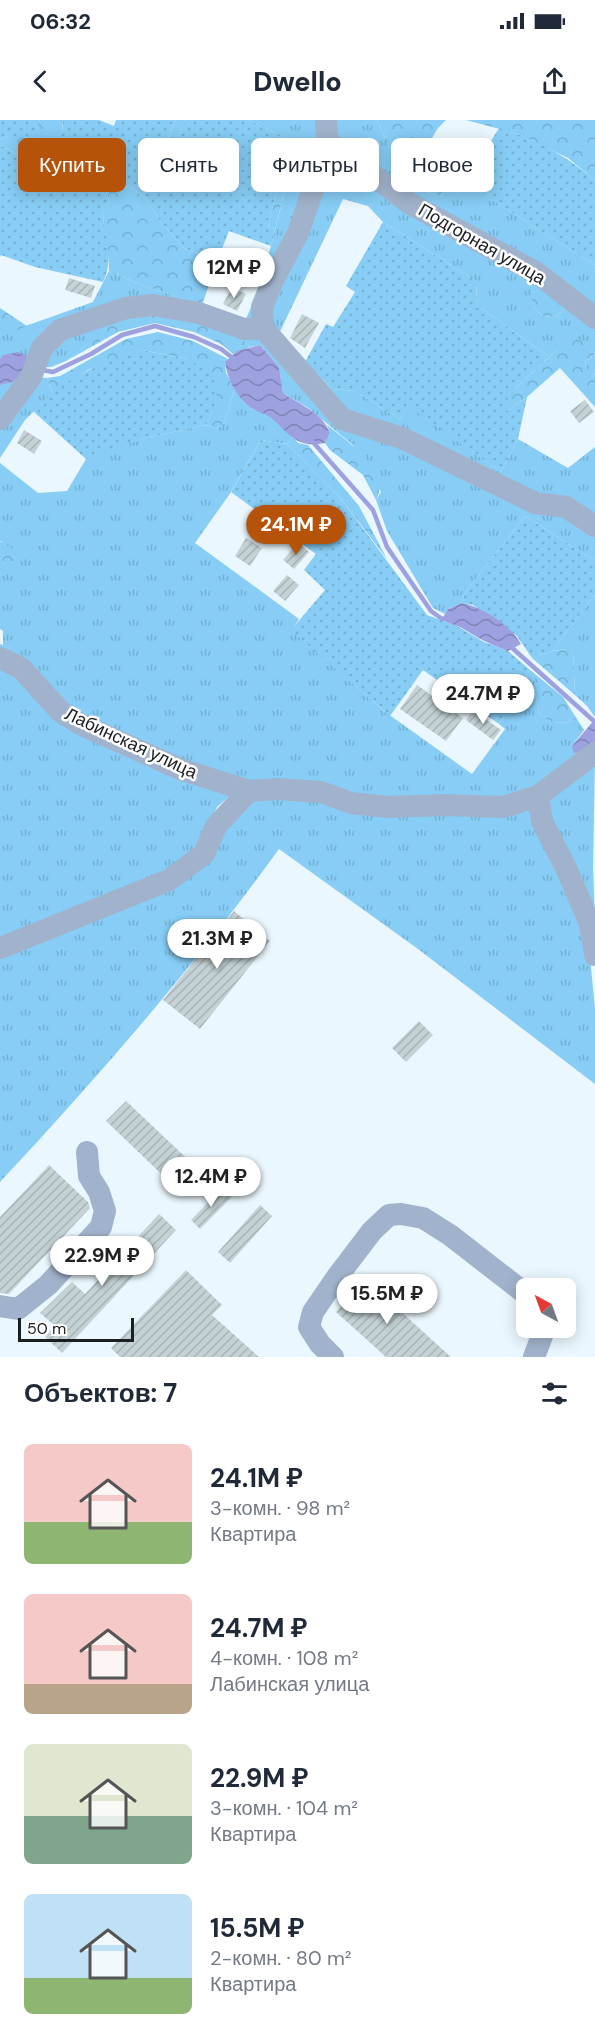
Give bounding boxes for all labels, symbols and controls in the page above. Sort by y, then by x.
text: 06:32 [30,7,91,36]
text: Dwello [253,64,342,99]
icon: back [24,65,57,98]
icon: share [538,65,571,98]
chip: Купить [18,138,126,192]
chip: Снять [138,138,239,192]
chip: Фильтры [251,138,379,192]
chip: Новое [391,138,494,192]
street label: Подгорная улица [414,198,551,291]
pin: 12M ₽ [192,248,276,299]
text: 12M ₽ [207,254,261,280]
pin: 24.1M ₽ [241,505,351,556]
text: 24.1M ₽ [260,511,332,537]
pin: 24.7M ₽ [428,674,538,725]
text: 24.7M ₽ [445,680,521,706]
street label: Лабинская улица [61,702,202,785]
pin: 21.3M ₽ [162,919,272,970]
text: 21.3M ₽ [181,925,253,951]
pin: 12.4M ₽ [156,1157,266,1208]
text: 12.4M ₽ [175,1163,247,1189]
pin: 22.9M ₽ [47,1236,157,1287]
text: 22.9M ₽ [64,1242,140,1268]
pin: 15.5M ₽ [332,1274,442,1325]
north arrow [516,1278,576,1338]
map controls [516,1278,576,1338]
text: 15.5M ₽ [351,1280,423,1306]
scale bar [18,1315,134,1342]
text: 50 m [27,1318,66,1339]
text: Объектов: 7 [24,1376,177,1410]
icon: filters [538,1377,571,1410]
text: 24.1M ₽ [210,1461,303,1495]
icon: home [72,1468,144,1540]
text: 3-комн. · 98 m² [210,1495,350,1521]
text: Квартира [210,1521,296,1547]
text: 24.7M ₽ [210,1611,308,1645]
icon: home [72,1618,144,1690]
text: 4-комн. · 108 m² [210,1645,358,1671]
text: Лабинская улица [210,1671,369,1697]
text: 22.9M ₽ [210,1761,308,1795]
icon: home [72,1768,144,1840]
text: 3-комн. · 104 m² [210,1795,358,1821]
text: Квартира [210,1821,296,1847]
text: 15.5M ₽ [210,1911,305,1945]
icon: home [72,1918,144,1990]
text: 2-комн. · 80 m² [210,1945,351,1971]
text: Квартира [210,1971,296,1997]

